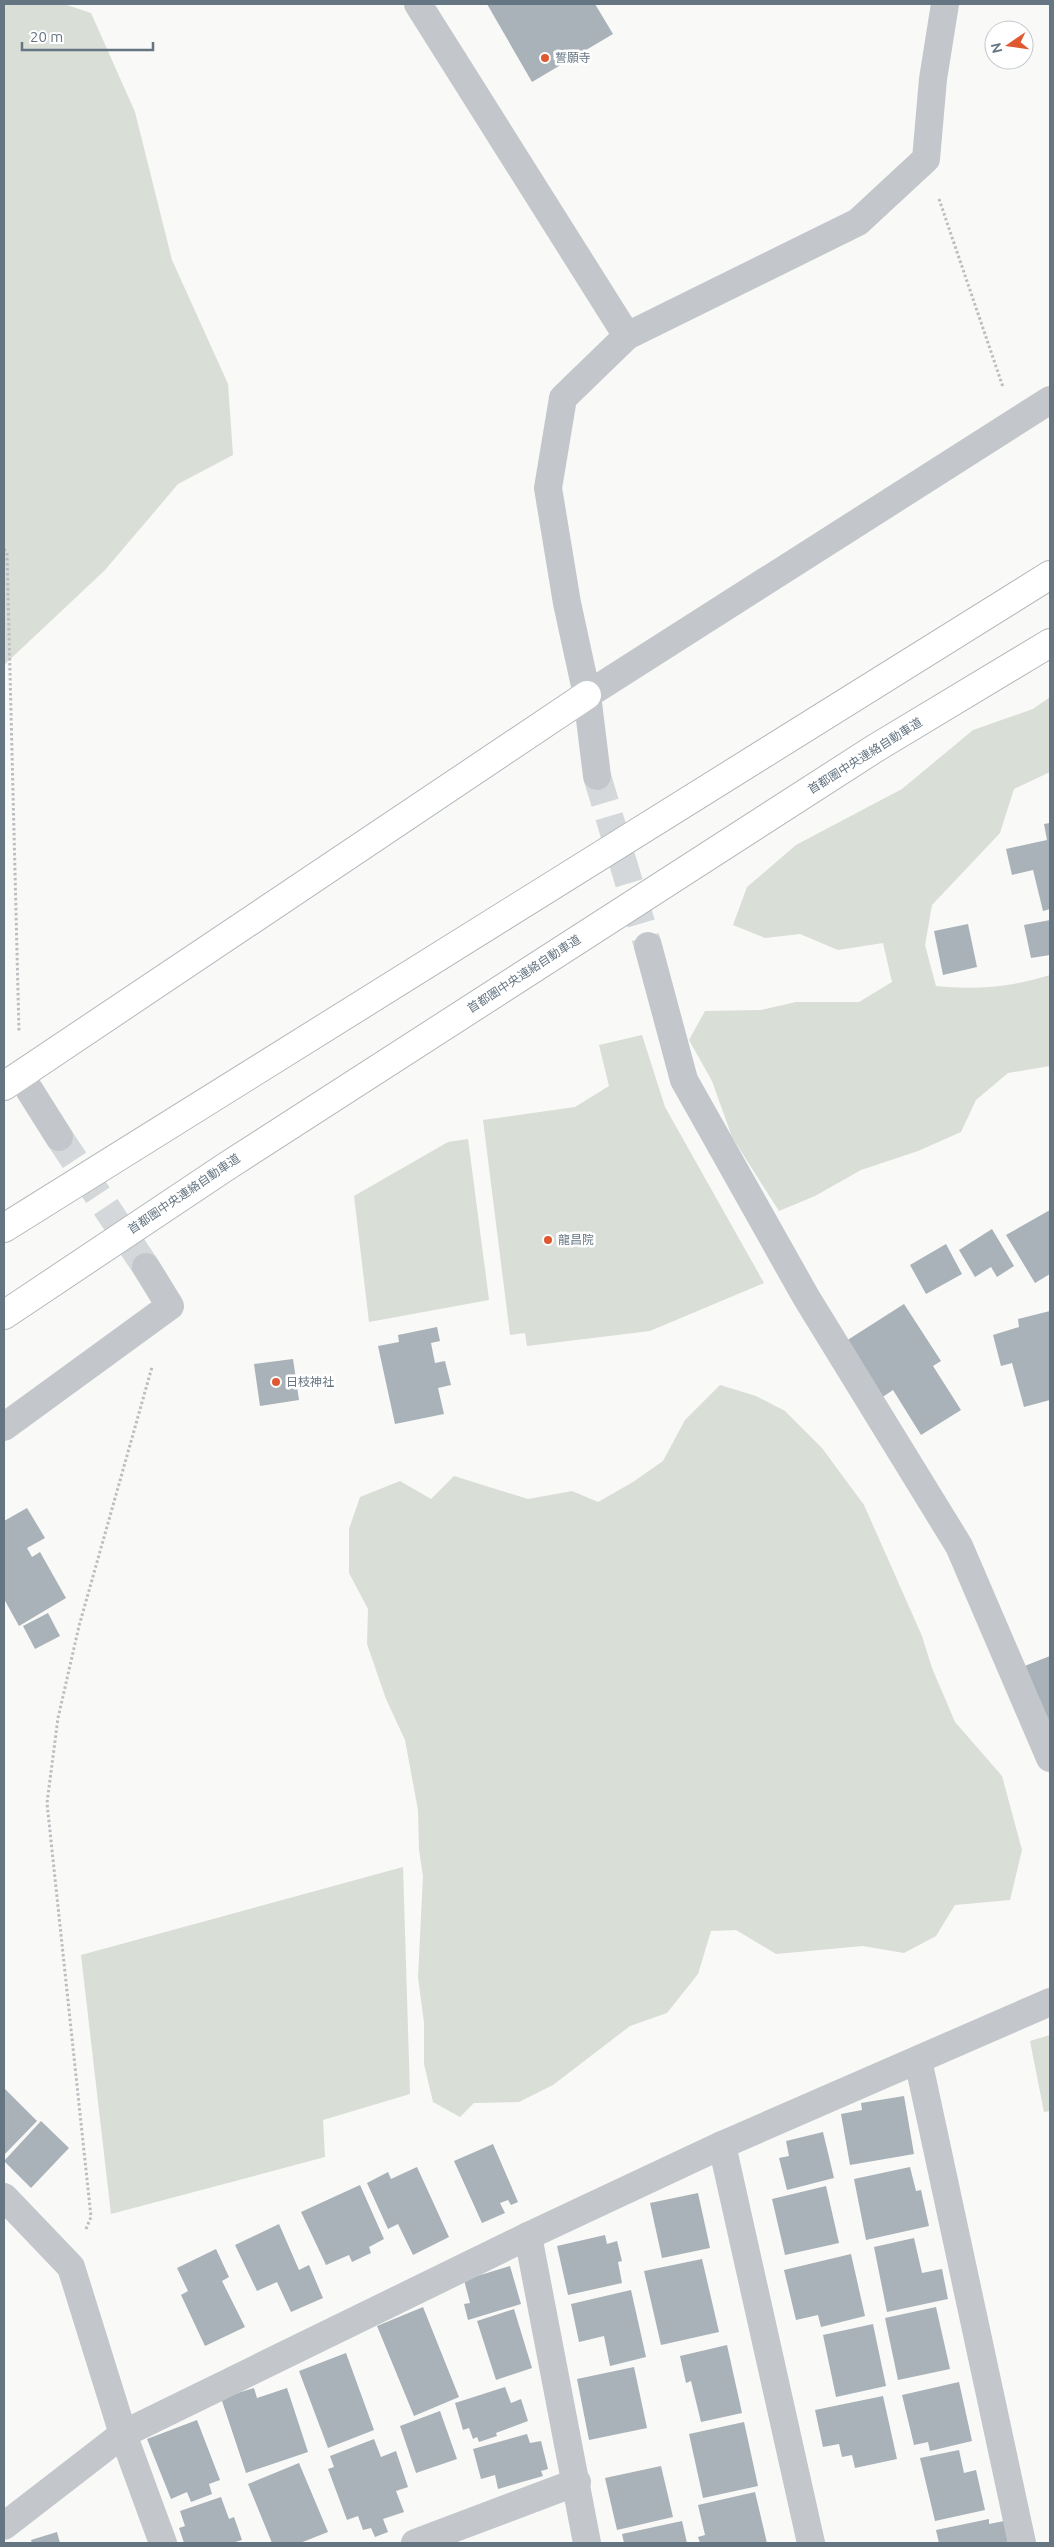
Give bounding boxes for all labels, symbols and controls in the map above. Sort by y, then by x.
scale bar [22,20,154,52]
north arrow [984,20,1034,70]
text: 20 m [30,28,63,45]
text: N [987,41,1005,55]
place label: 誓願寺 [555,51,591,64]
marker: 誓願寺 [539,52,551,64]
street label: 首都圏中央連絡自動車道 [805,715,924,796]
street label: 首都圏中央連絡自動車道 [465,932,583,1015]
street label: 首都圏中央連絡自動車道 [125,1151,242,1236]
place label: 龍昌院 [558,1233,594,1246]
marker: 龍昌院 [542,1234,554,1246]
place label: 日枝神社 [286,1375,334,1388]
marker: 日枝神社 [270,1376,282,1388]

